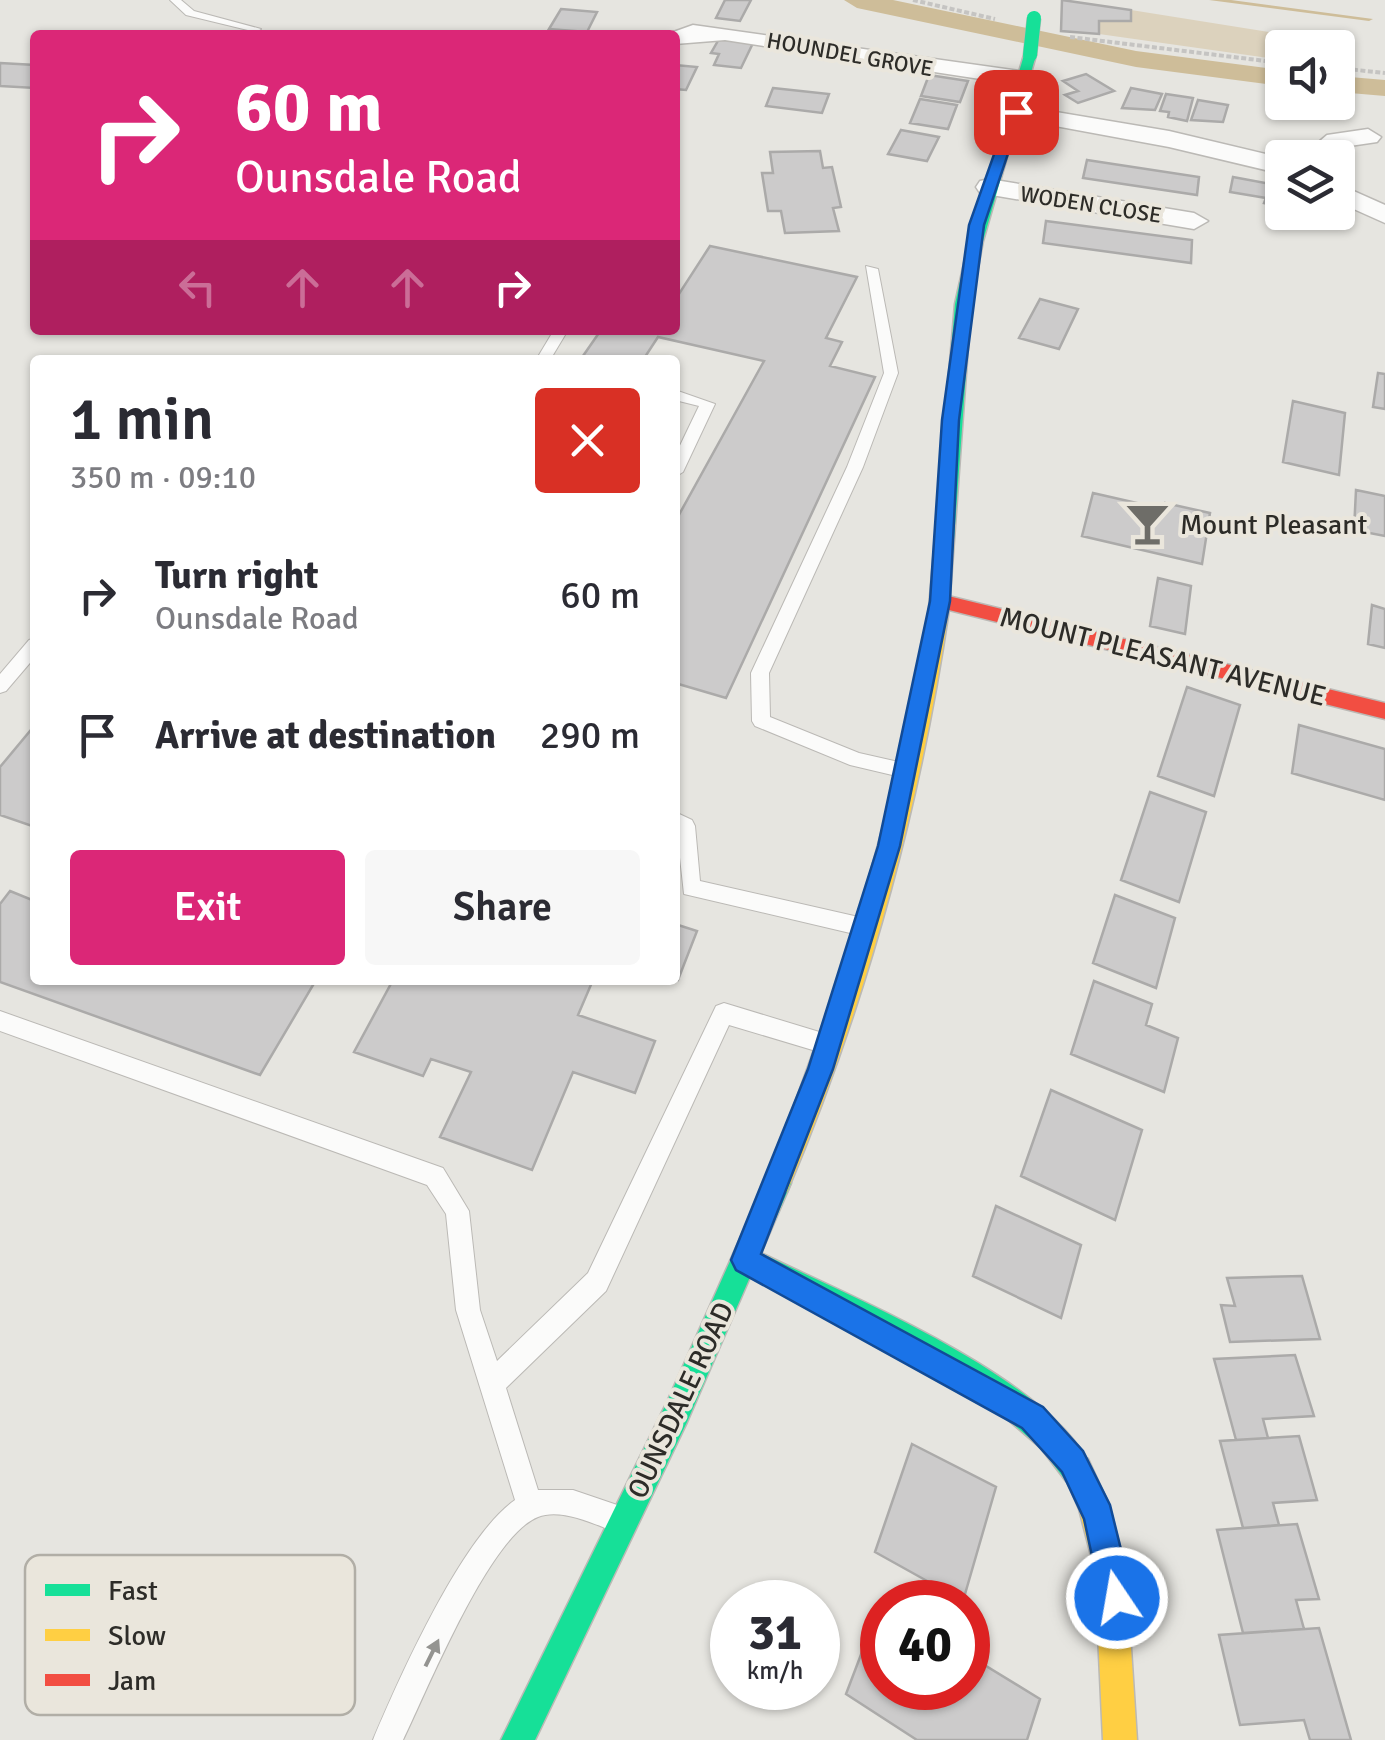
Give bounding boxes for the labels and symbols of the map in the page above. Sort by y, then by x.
street label: HOUNDEL GROVE [765,27,935,82]
pin [974,70,1059,155]
street label: WODEN CLOSE [1018,180,1164,229]
bar icon: Mount Pleasant [1123,500,1171,548]
place label: Mount Pleasant [1180,508,1367,542]
street label: MOUNT PLEASANT AVENUE [996,600,1329,714]
street label: OUNSDALE ROAD [621,1297,741,1504]
position arrow [1065,1546,1169,1650]
legend [25,1555,355,1715]
text: Fast [108,1574,158,1608]
speed limit sign: 40 [860,1580,990,1710]
text: Slow [108,1619,166,1653]
one-way arrow [423,1638,440,1667]
text: Jam [108,1664,156,1698]

